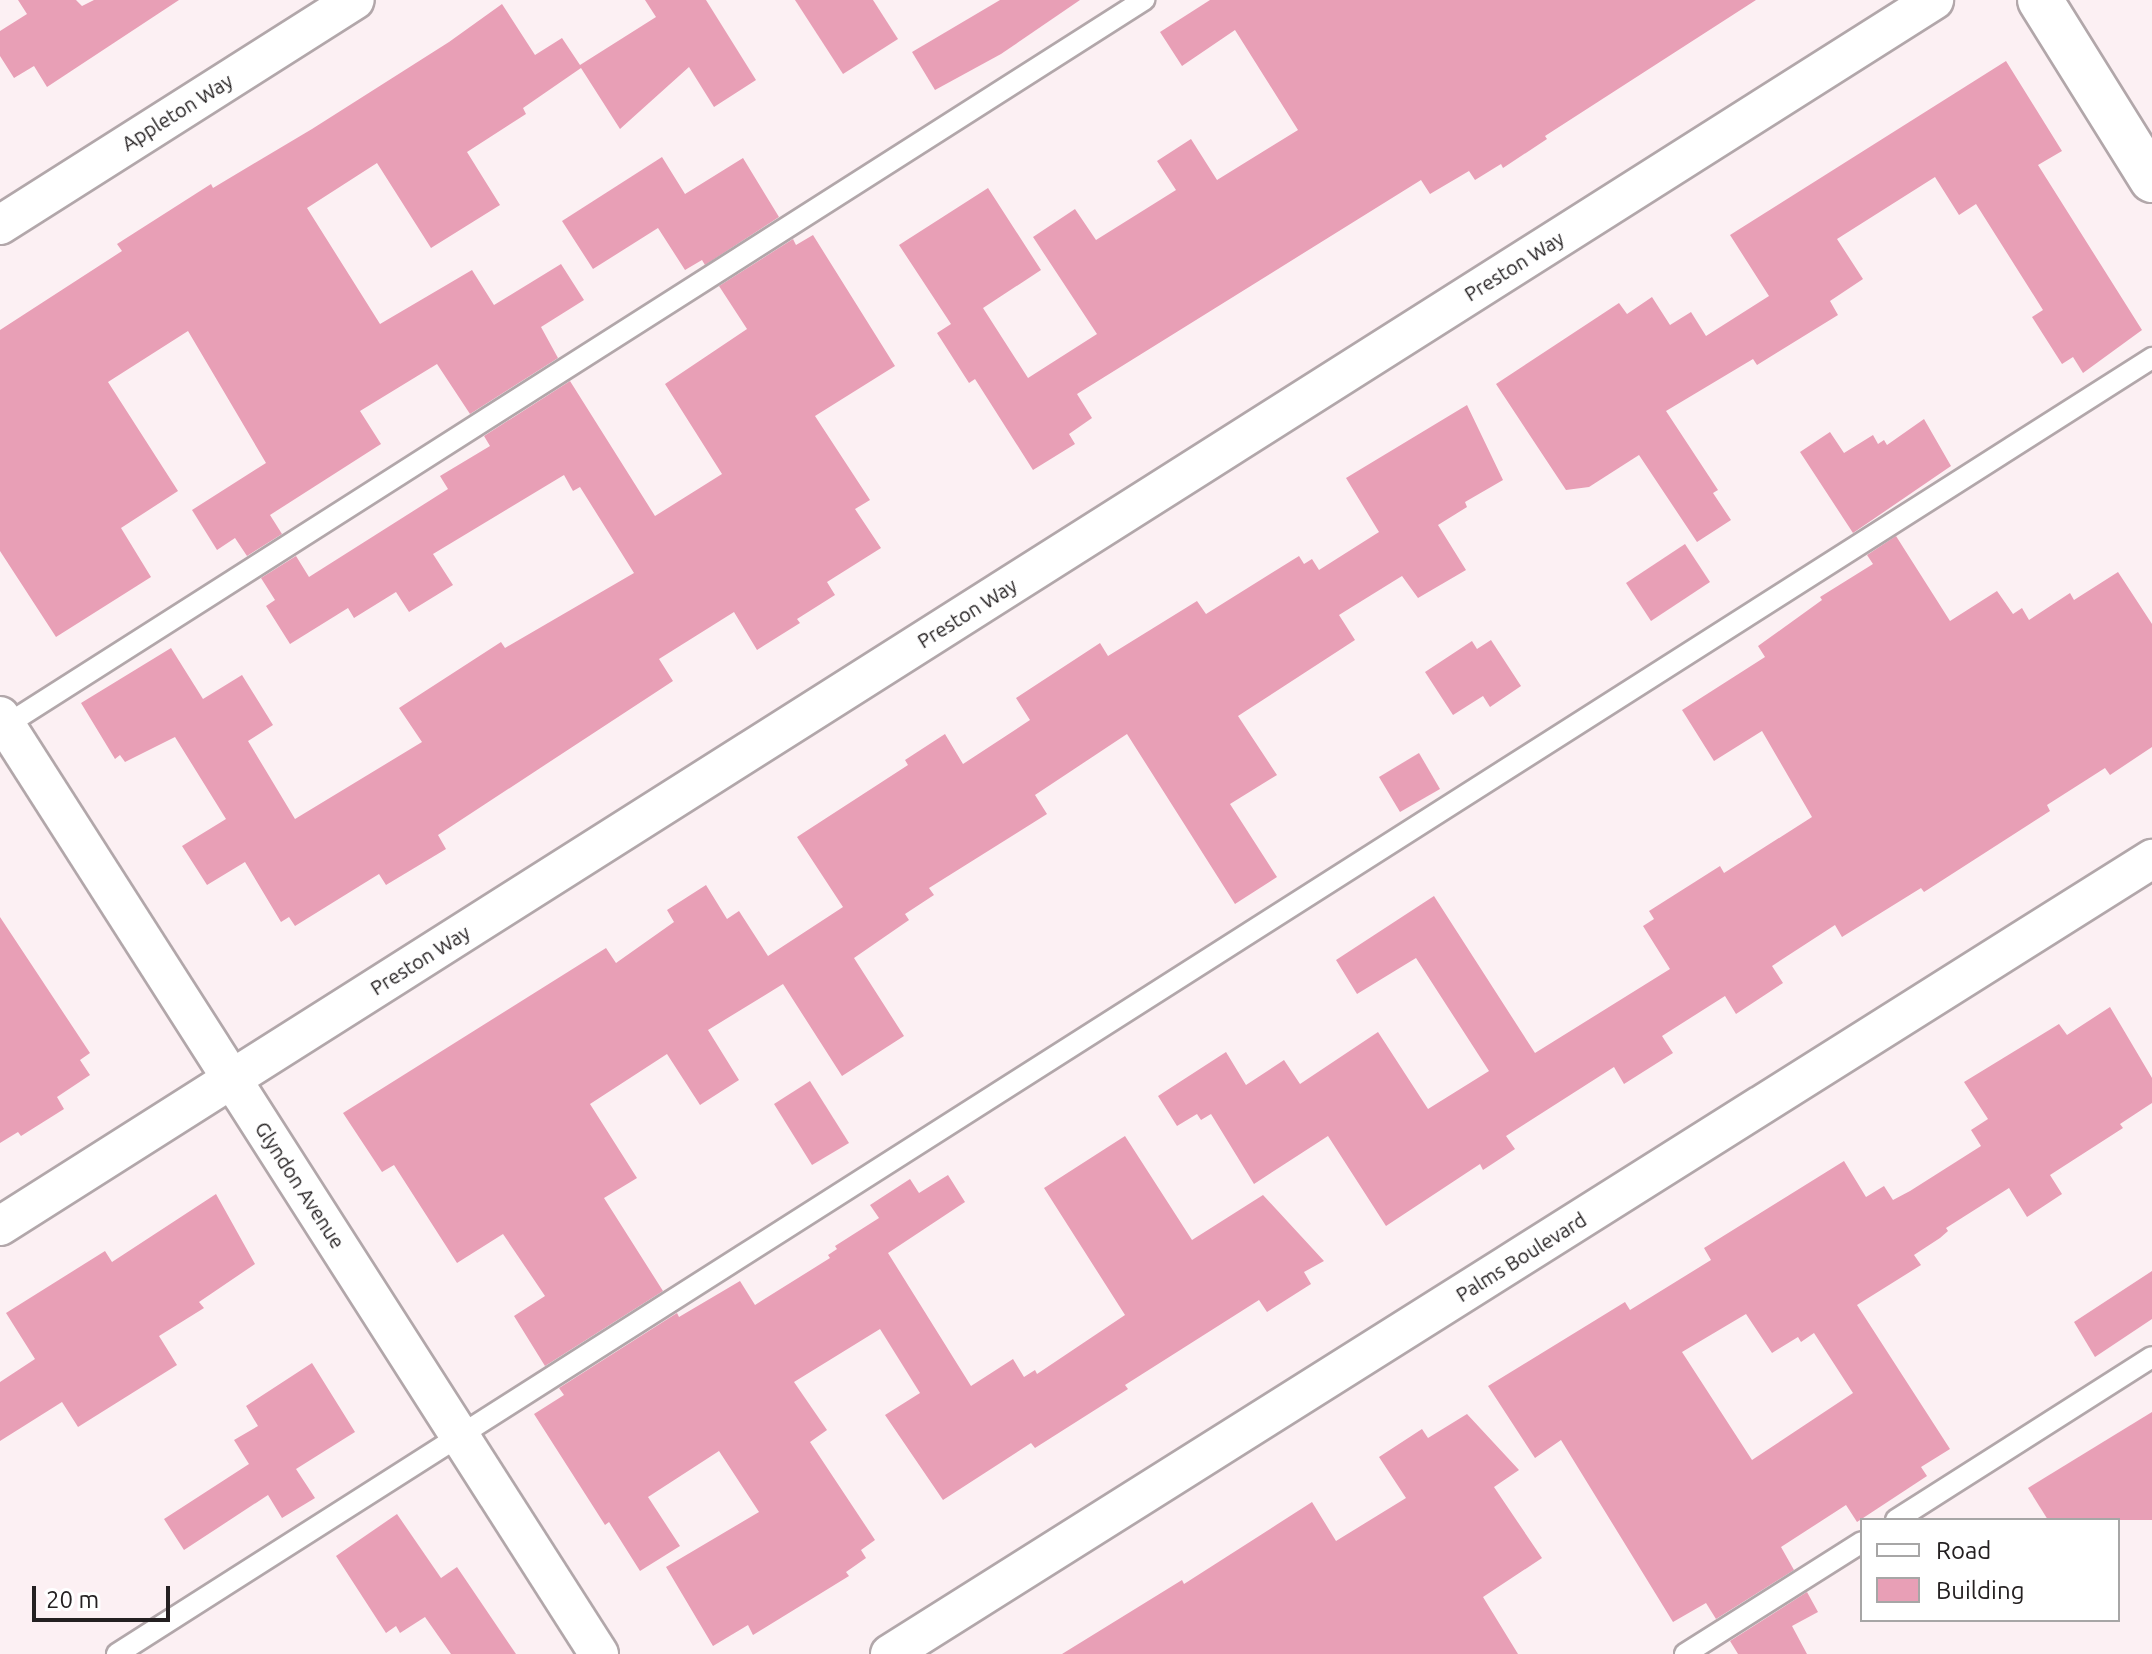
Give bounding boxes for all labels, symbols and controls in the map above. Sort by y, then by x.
street label: Appleton Way [117,68,237,156]
street label: Preston Way [1460,226,1568,306]
street label: Preston Way [913,573,1021,653]
street label: Preston Way [366,920,474,1000]
street label: Glyndon Avenue [250,1117,350,1253]
street label: Palms Boulevard [1451,1207,1591,1307]
legend [1860,1518,2120,1622]
text: Road [1936,1537,1991,1564]
scale bar [36,1570,174,1620]
text: Building [1936,1577,2024,1604]
text: 20 m [46,1586,99,1613]

